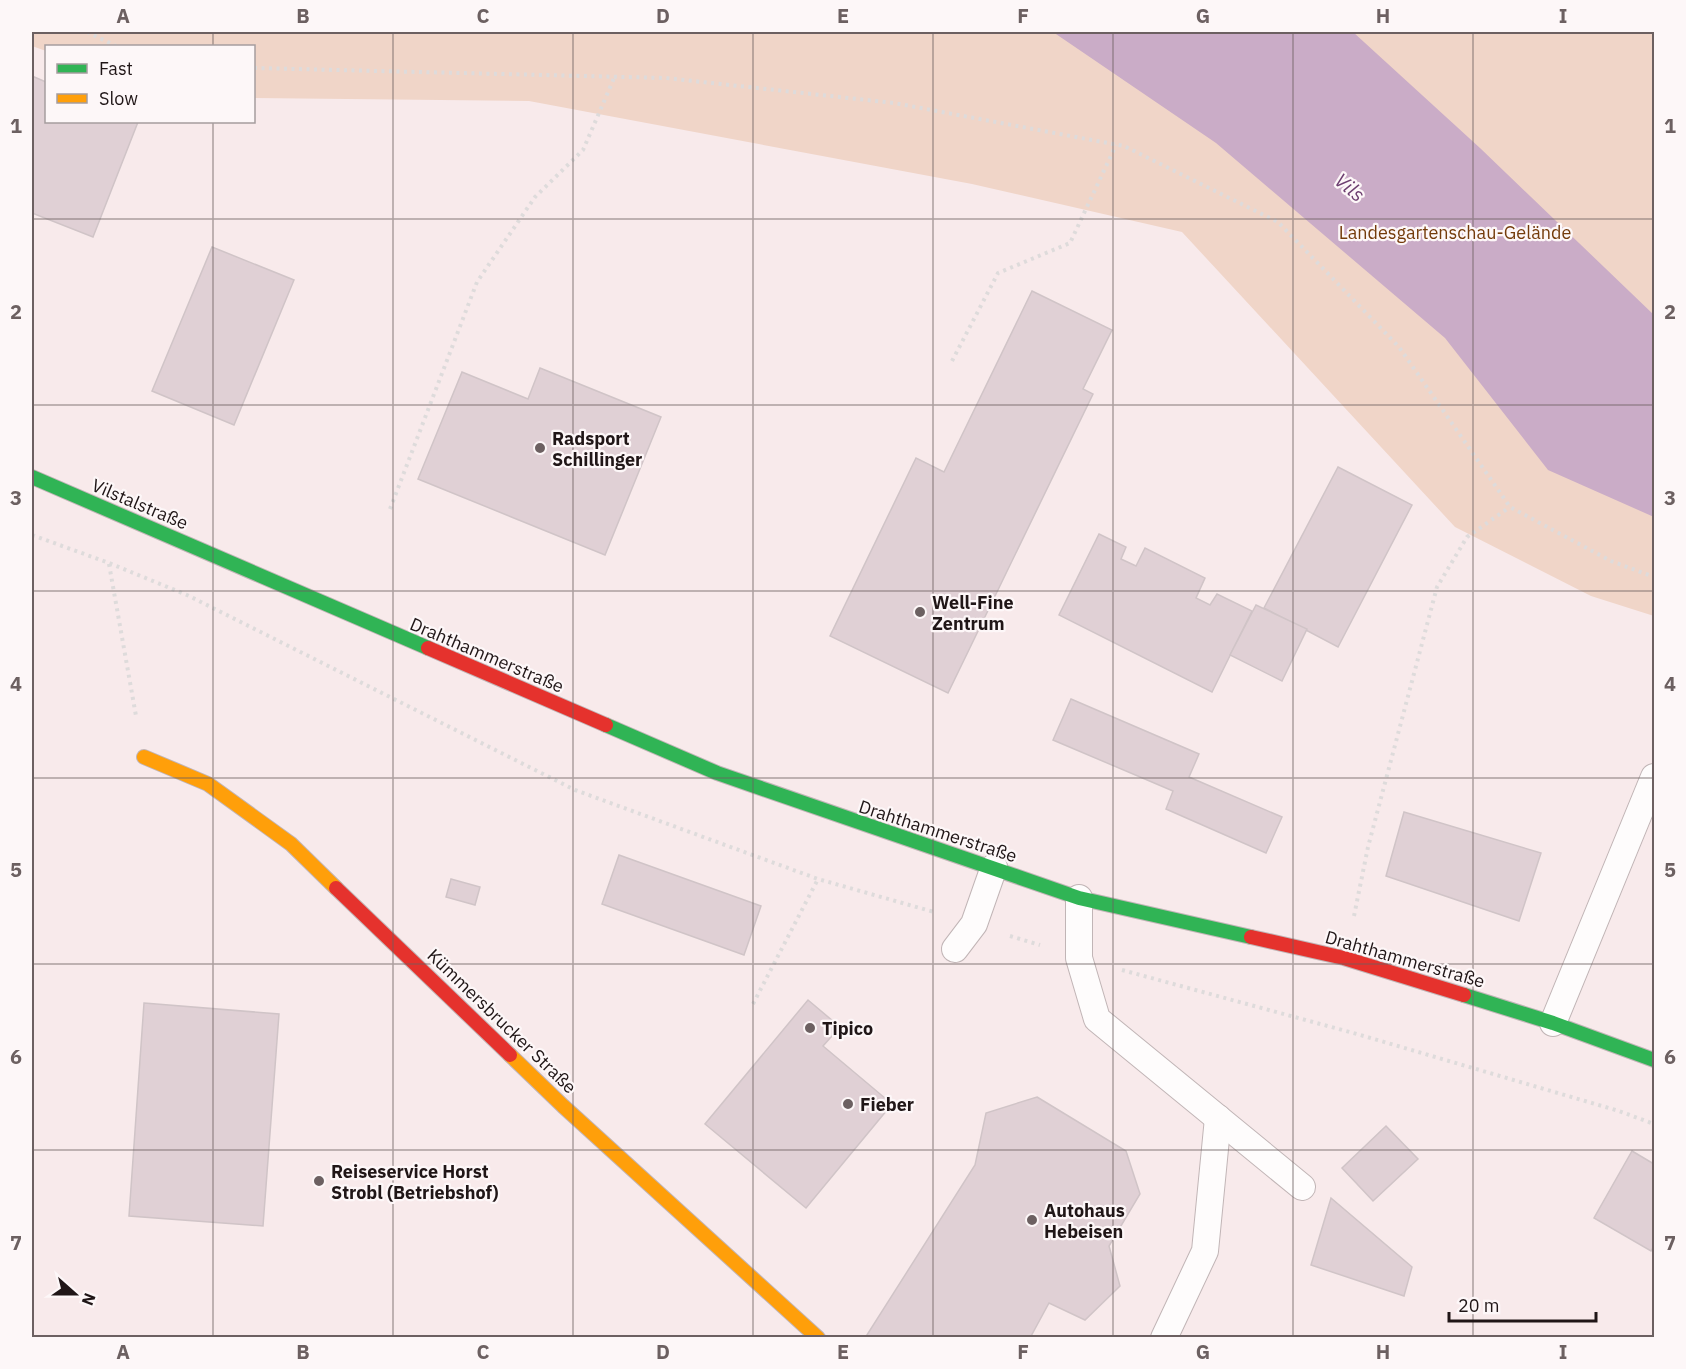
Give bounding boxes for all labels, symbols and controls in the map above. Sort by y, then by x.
text: A [116,2,130,29]
text: B [296,2,310,29]
text: C [476,2,490,29]
text: D [656,2,670,29]
text: E [837,2,849,29]
text: F [1017,2,1029,29]
text: G [1196,2,1210,29]
text: H [1376,2,1390,29]
text: I [1559,2,1567,29]
legend [45,45,255,123]
text: Fast [99,57,133,80]
text: Slow [99,87,138,110]
text: 1 [10,112,22,139]
text: 1 [1664,112,1676,139]
water label: Vils [1329,166,1371,208]
park label: Landesgartenschau-Gelände [1339,221,1571,244]
text: 2 [10,298,22,325]
text: 2 [1664,298,1676,325]
place label: Radsport Schillinger [552,427,642,471]
marker: Radsport Schillinger [533,441,547,455]
street label: Vilstalstraße [88,473,192,535]
text: 3 [10,484,22,511]
text: 3 [1664,484,1676,511]
place label: Well-Fine Zentrum [932,591,1014,635]
marker: Well-Fine Zentrum [913,605,927,619]
street label: Drahthammerstraße [407,612,568,698]
text: 4 [10,670,22,697]
text: 4 [1664,670,1676,697]
street label: Drahthammerstraße [856,795,1020,867]
text: 5 [10,856,22,883]
text: 5 [1664,856,1676,883]
street label: Drahthammerstraße [1323,925,1488,993]
street label: Kümmersbrucker Straße [423,944,582,1098]
place label: Tipico [822,1017,873,1040]
marker: Tipico [803,1021,817,1035]
text: 6 [10,1043,22,1070]
text: 6 [1664,1043,1676,1070]
place label: Fieber [860,1093,914,1116]
marker: Fieber [841,1097,855,1111]
place label: Reiseservice Horst Strobl (Betriebshof) [331,1160,498,1204]
marker: Reiseservice Horst Strobl (Betriebshof) [312,1174,326,1188]
place label: Autohaus Hebeisen [1044,1199,1125,1243]
marker: Autohaus Hebeisen [1025,1213,1039,1227]
text: 7 [10,1229,22,1256]
text: 7 [1664,1229,1676,1256]
north arrow [45,1264,105,1324]
scale bar [1449,1285,1596,1323]
text: N [78,1290,100,1308]
text: 20 m [1458,1294,1500,1317]
text: A [116,1338,130,1365]
text: B [296,1338,310,1365]
text: C [476,1338,490,1365]
text: D [656,1338,670,1365]
text: E [837,1338,849,1365]
text: F [1017,1338,1029,1365]
text: G [1196,1338,1210,1365]
text: H [1376,1338,1390,1365]
text: I [1559,1338,1567,1365]

